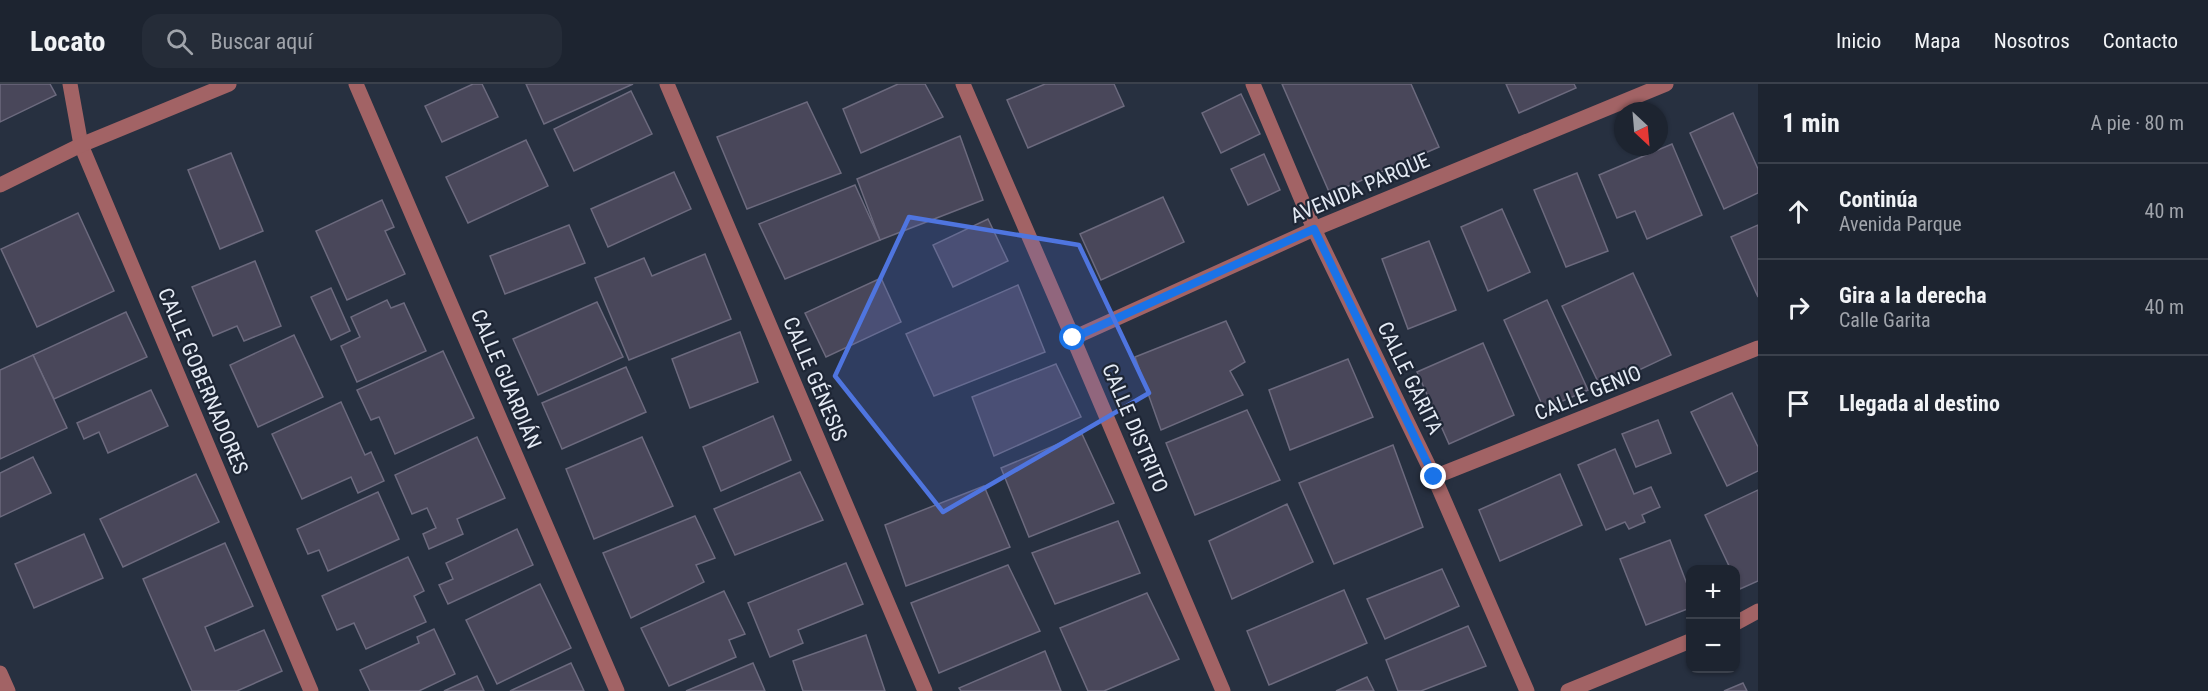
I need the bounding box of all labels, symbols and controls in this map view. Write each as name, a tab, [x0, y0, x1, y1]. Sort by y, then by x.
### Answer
search box	[142, 14, 562, 68]
text: Locato	[30, 25, 106, 58]
icon: search	[163, 25, 196, 58]
text: Buscar aquí	[211, 29, 313, 54]
text: Inicio	[1836, 29, 1881, 53]
text: Mapa	[1914, 29, 1961, 53]
text: Nosotros	[1994, 29, 2070, 53]
text: Contacto	[2103, 29, 2178, 53]
north arrow	[1614, 102, 1668, 156]
text: 1 min	[1782, 108, 1840, 138]
text: A pie · 80 m	[2091, 111, 2184, 135]
street label: AVENIDA PARQUE	[1287, 148, 1433, 228]
text: Continúa	[1839, 187, 1918, 212]
icon: ahead	[1782, 195, 1815, 228]
text: 40 m	[2145, 199, 2184, 223]
text: Avenida Parque	[1839, 212, 1962, 236]
text: Gira a la derecha	[1839, 283, 1987, 308]
street label: CALLE GOBERNADORES	[153, 284, 253, 478]
icon: right	[1782, 291, 1815, 324]
text: 40 m	[2145, 295, 2184, 319]
street label: CALLE GUARDIÁN	[466, 306, 546, 452]
text: Calle Garita	[1839, 308, 1931, 332]
street label: CALLE GÉNESIS	[778, 313, 852, 445]
street label: CALLE GARITA	[1372, 318, 1448, 438]
route start	[1059, 324, 1085, 350]
street label: CALLE DISTRITO	[1097, 360, 1173, 496]
street label: CALLE GENIO	[1531, 361, 1645, 425]
icon: arrive	[1782, 387, 1815, 420]
text: Llegada al destino	[1839, 391, 2000, 416]
route end	[1420, 463, 1446, 489]
map controls	[1686, 565, 1740, 673]
button: +	[1686, 565, 1740, 619]
button: −	[1686, 619, 1740, 673]

